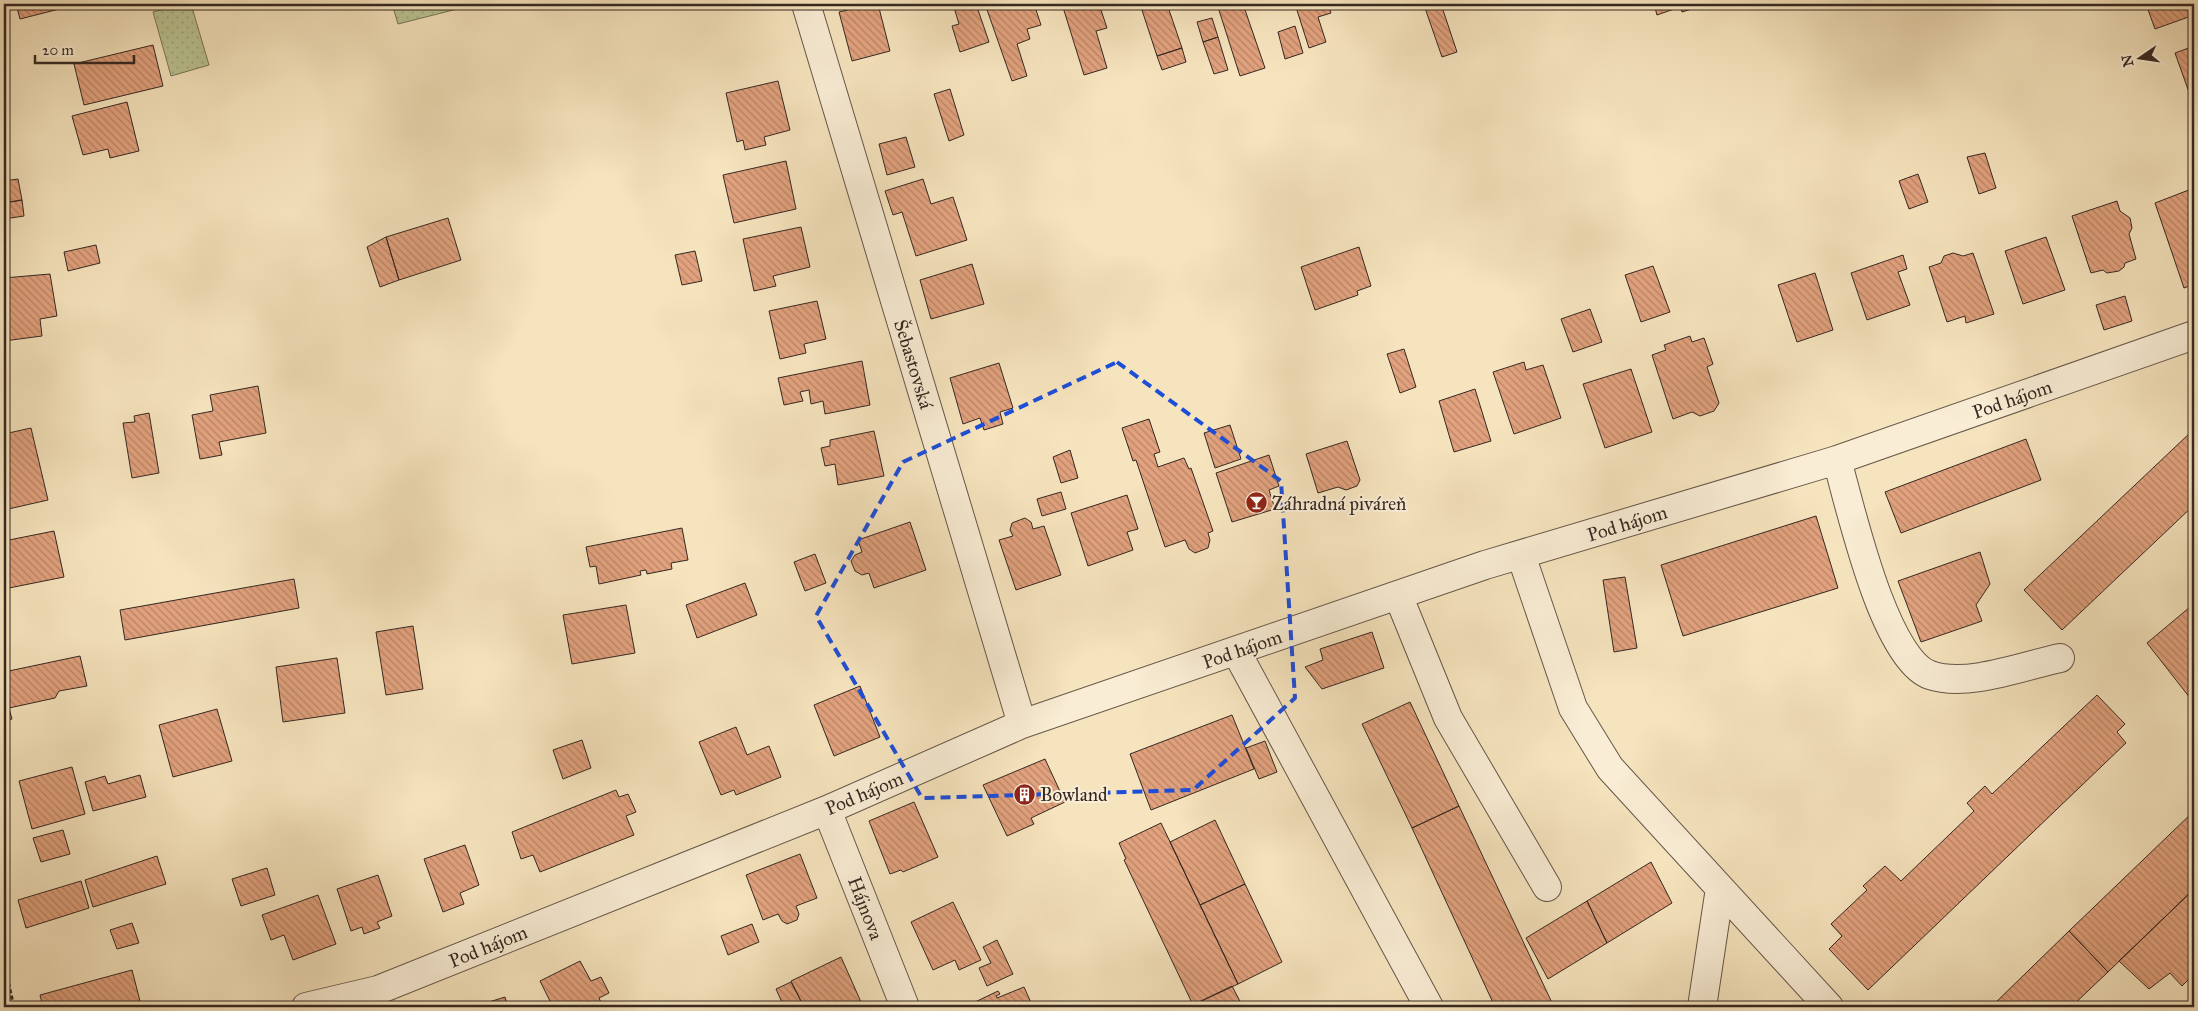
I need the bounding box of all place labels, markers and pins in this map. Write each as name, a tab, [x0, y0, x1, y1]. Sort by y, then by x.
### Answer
bar icon: Záhradná piváreň	[1244, 491, 1268, 515]
place label: Záhradná piváreň	[1272, 492, 1406, 515]
building icon: Bowland	[1012, 782, 1036, 806]
place label: Bowland	[1040, 783, 1108, 806]

